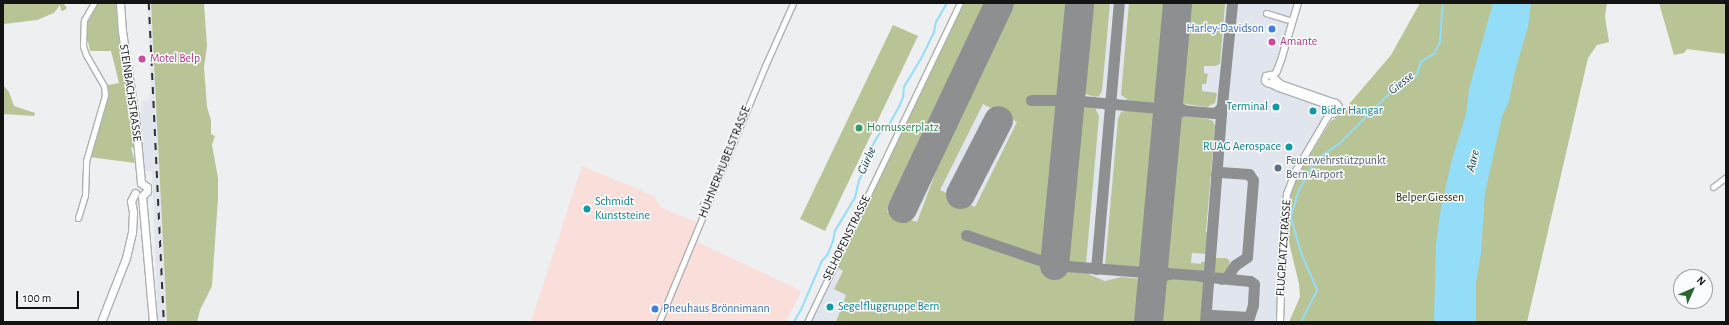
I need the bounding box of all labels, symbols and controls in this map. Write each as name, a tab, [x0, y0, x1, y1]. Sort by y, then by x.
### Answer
place label: Harley-Davidson	[1186, 22, 1264, 36]
marker: Harley-Davidson	[1267, 24, 1277, 34]
place label: Amante	[1280, 35, 1317, 49]
marker: Amante	[1267, 37, 1277, 47]
street label: STEINBACHSTRASSE	[116, 43, 144, 143]
place label: Motel Belp	[150, 52, 200, 66]
marker: Motel Belp	[137, 54, 147, 64]
water label: Giesse	[1386, 69, 1418, 99]
place label: Terminal	[1226, 100, 1268, 114]
marker: Terminal	[1271, 102, 1281, 112]
street label: HÜHNERHUBELSTRASSE	[696, 104, 754, 220]
place label: Bider Hangar	[1321, 104, 1383, 118]
marker: Bider Hangar	[1308, 106, 1318, 116]
place label: Hornusserplatz	[867, 121, 939, 135]
marker: Hornusserplatz	[854, 123, 864, 133]
place label: RUAG Aerospace	[1203, 140, 1281, 154]
marker: RUAG Aerospace	[1284, 142, 1294, 152]
water label: Gürbe	[855, 145, 881, 177]
water label: Aare	[1464, 149, 1484, 173]
place label: Feuerwehrstützpunkt Bern Airport	[1286, 154, 1386, 182]
marker: Feuerwehrstützpunkt Bern Airport	[1273, 163, 1283, 173]
park label: Belper Giessen	[1396, 191, 1464, 205]
street label: SELHOFENSTRASSE	[820, 193, 874, 283]
place label: Schmidt Kunststeine	[595, 195, 650, 223]
street label: FLUGPLATZSTRASSE	[1273, 199, 1295, 297]
marker: Schmidt Kunststeine	[582, 204, 592, 214]
north arrow	[1673, 269, 1713, 309]
text: N	[1695, 274, 1708, 287]
scale bar	[18, 283, 81, 309]
text: 100 m	[23, 292, 51, 304]
place label: Segelfluggruppe Bern	[838, 300, 939, 314]
place label: Pneuhaus Brönnimann	[663, 302, 770, 316]
marker: Segelfluggruppe Bern	[825, 302, 835, 312]
marker: Pneuhaus Brönnimann	[650, 304, 660, 314]

